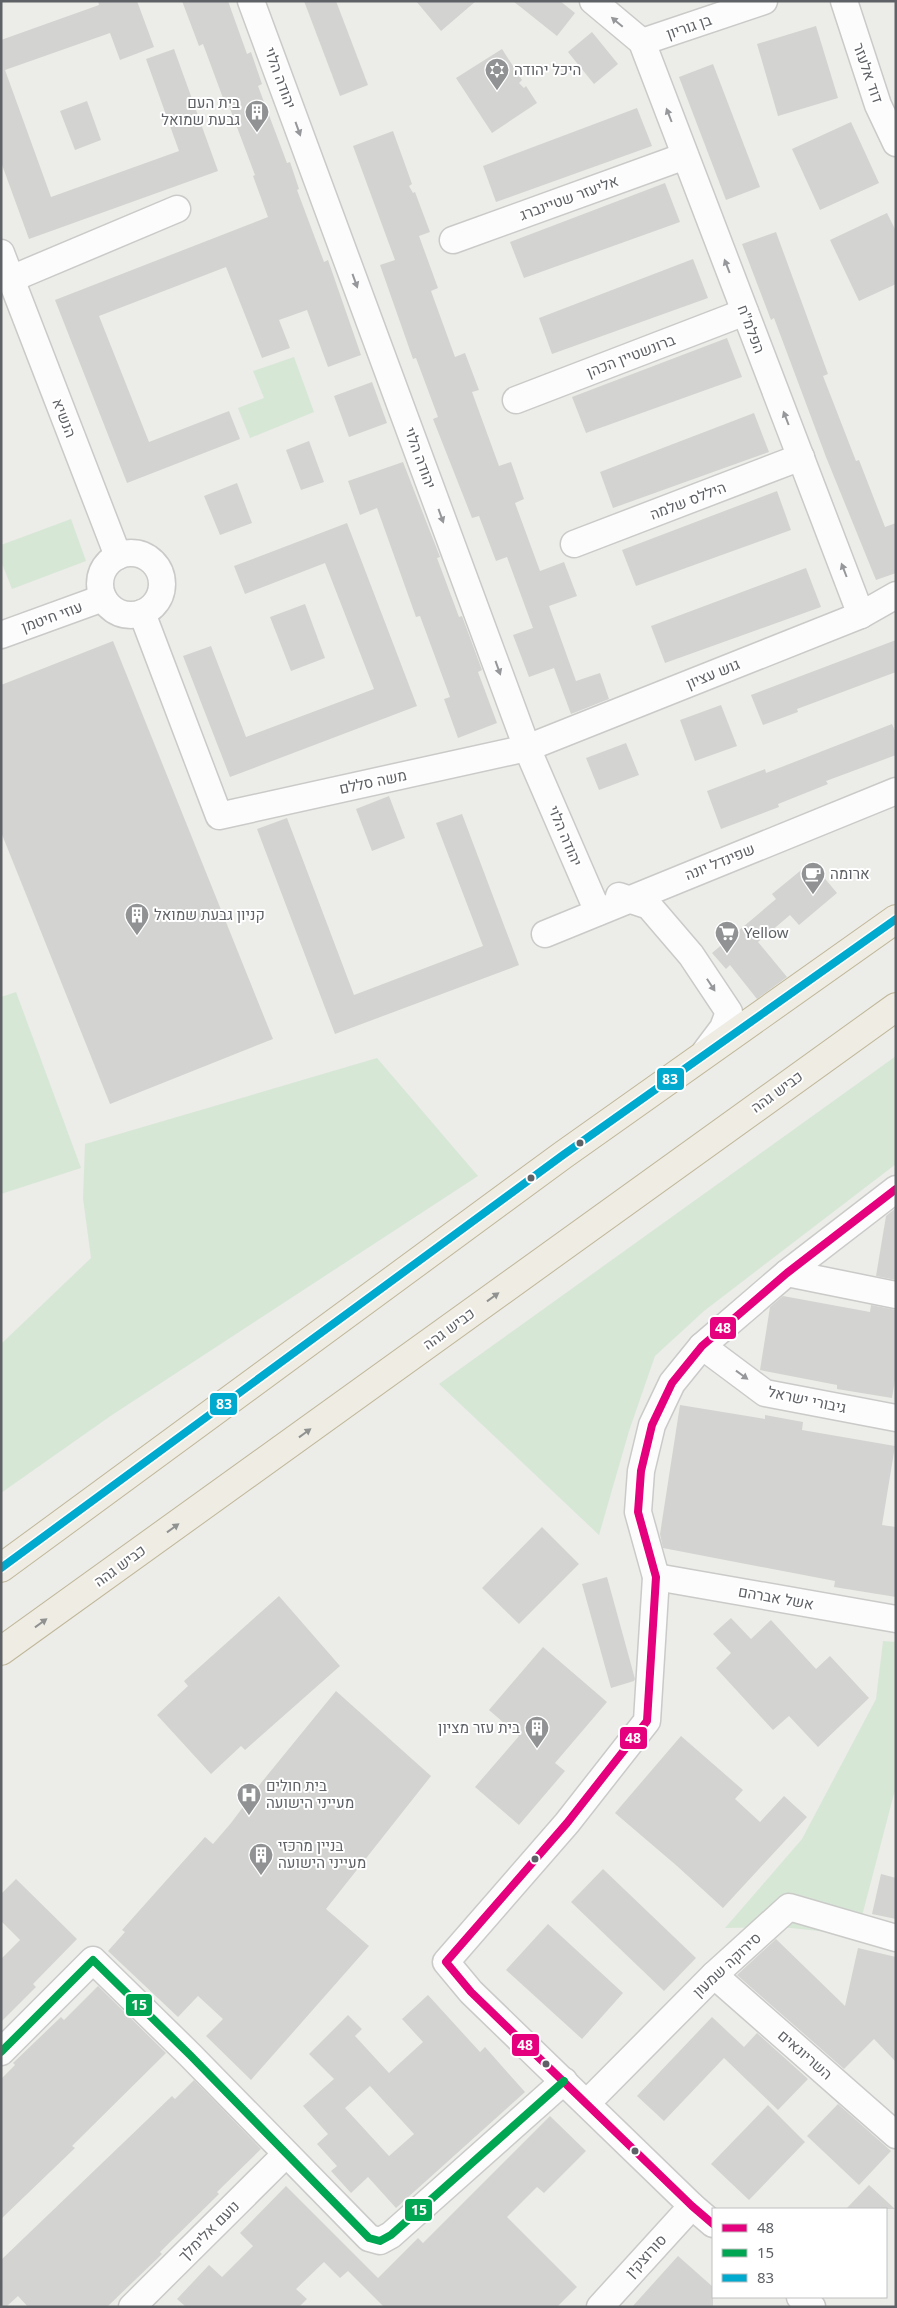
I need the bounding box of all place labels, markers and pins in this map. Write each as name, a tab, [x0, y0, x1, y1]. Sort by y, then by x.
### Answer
synagogue icon: היכל יהודה	[484, 57, 510, 91]
place label: היכל יהודה	[514, 59, 581, 79]
place label: בית העם גבעת שמואל	[161, 92, 240, 129]
building icon: בית העם גבעת שמואל	[244, 99, 270, 133]
cafe icon: ארומה	[800, 861, 826, 895]
place label: ארומה	[830, 863, 870, 883]
building icon: קניון גבעת שמואל	[124, 902, 150, 936]
place label: קניון גבעת שמואל	[154, 904, 265, 924]
supermarket icon: Yellow	[714, 920, 740, 954]
place label: Yellow	[744, 922, 789, 942]
unlabelled marker	[575, 1138, 585, 1148]
unlabelled marker	[526, 1173, 536, 1183]
building icon: בית עזר מציון	[524, 1715, 550, 1749]
place label: בית עזר מציון	[438, 1717, 520, 1737]
place label: בית חולים מעייני הישועה	[266, 1775, 354, 1812]
hospital icon: בית חולים מעייני הישועה	[236, 1782, 262, 1816]
place label: בניין מרכזי מעייני הישועה	[278, 1835, 366, 1872]
building icon: בניין מרכזי מעייני הישועה	[248, 1842, 274, 1876]
unlabelled marker	[530, 1854, 540, 1864]
unlabelled marker	[541, 2059, 551, 2069]
unlabelled marker	[630, 2146, 640, 2156]

